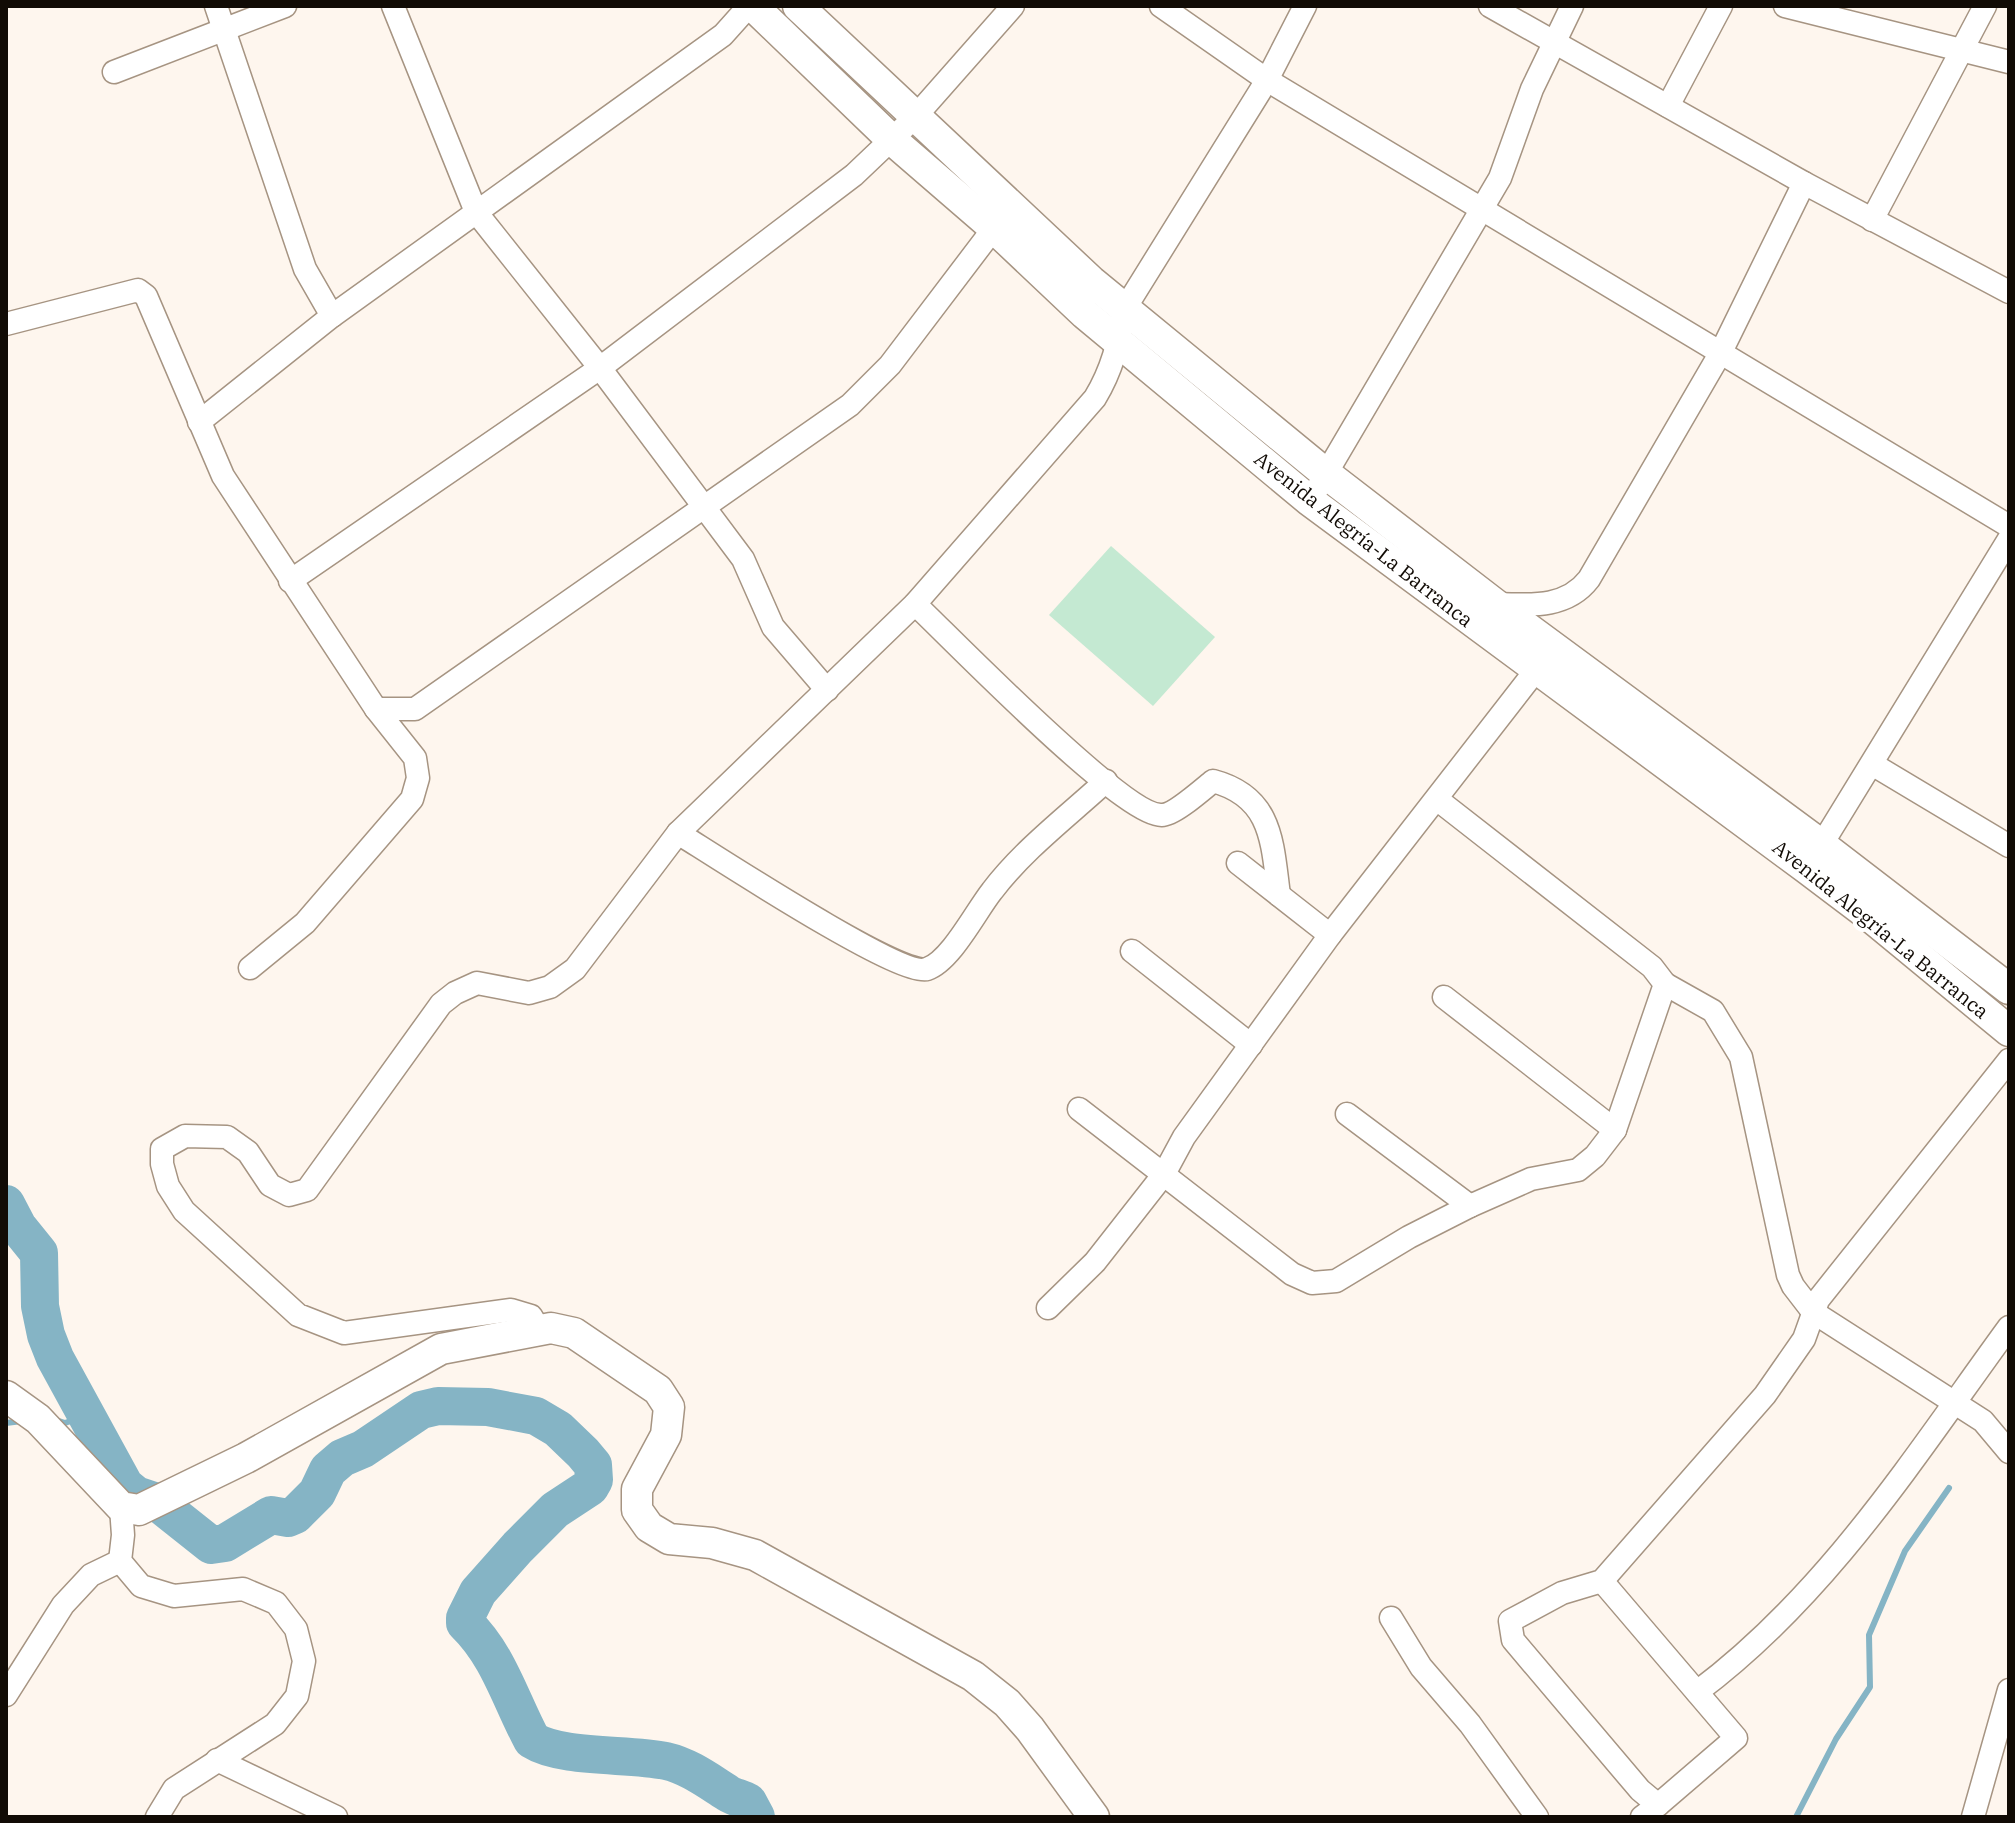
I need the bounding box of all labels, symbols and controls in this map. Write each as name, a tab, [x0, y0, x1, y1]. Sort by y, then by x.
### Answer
street label: Avenida Alegría-La Barranca	[1249, 445, 1479, 633]
street label: Avenida Alegría-La Barranca	[1767, 833, 1995, 1025]

